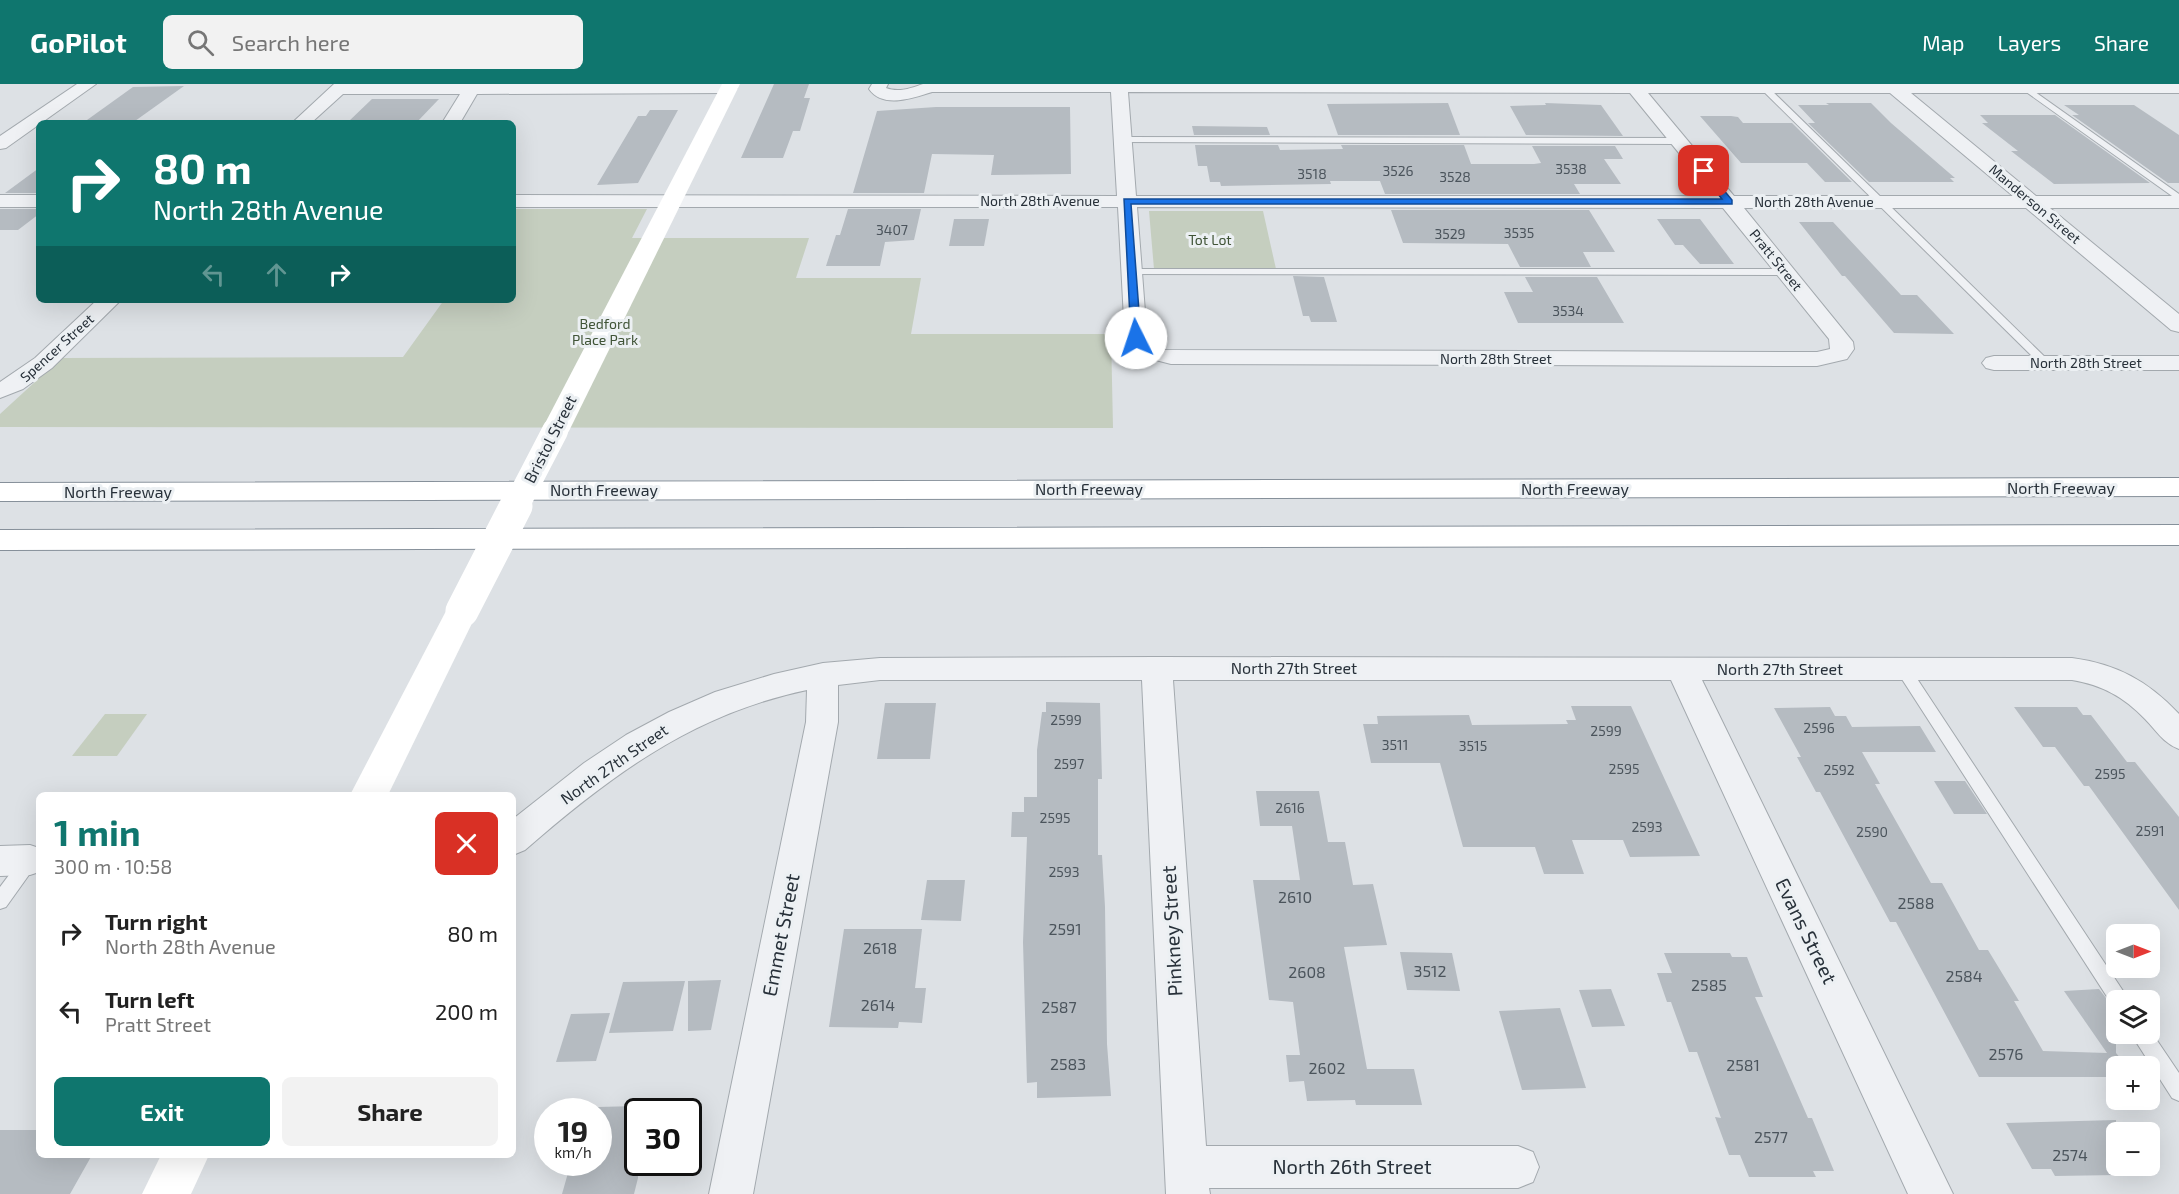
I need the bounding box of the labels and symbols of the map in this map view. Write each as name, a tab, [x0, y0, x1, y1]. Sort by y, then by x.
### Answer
pin	[1678, 145, 1729, 196]
house number: 3538	[1555, 160, 1587, 177]
street label: Manderson Street	[1986, 160, 2085, 247]
house number: 3526	[1382, 162, 1414, 179]
house number: 3518	[1297, 165, 1327, 182]
house number: 3528	[1439, 168, 1471, 185]
street label: North 28th Avenue	[980, 192, 1100, 209]
street label: North 28th Avenue	[1754, 193, 1874, 210]
house number: 3407	[876, 221, 908, 238]
house number: 3535	[1504, 224, 1534, 241]
house number: 3529	[1434, 225, 1466, 242]
street label: Pratt Street	[1746, 225, 1806, 294]
park label: Tot Lot	[1188, 231, 1232, 248]
house number: 3534	[1552, 302, 1584, 319]
position arrow	[1104, 306, 1168, 370]
street label: Spencer Street	[16, 310, 97, 385]
park label: Bedford Place Park	[572, 315, 638, 348]
street label: North 28th Street	[1440, 350, 1552, 367]
street label: North 28th Street	[2030, 354, 2142, 371]
street label: Bristol Street	[519, 392, 580, 486]
street label: North Freeway	[2007, 478, 2115, 497]
street label: North Freeway	[1035, 479, 1143, 498]
street label: North Freeway	[1521, 479, 1629, 498]
street label: North Freeway	[550, 480, 658, 499]
street label: North Freeway	[64, 482, 172, 501]
street label: North 27th Street	[1231, 658, 1357, 677]
street label: North 27th Street	[1717, 659, 1843, 678]
house number: 2599	[1050, 711, 1082, 728]
house number: 2596	[1803, 719, 1835, 736]
street label: North 27th Street	[557, 720, 671, 808]
house number: 2599	[1590, 722, 1622, 739]
house number: 3511	[1382, 736, 1408, 753]
house number: 3515	[1459, 737, 1487, 754]
house number: 2597	[1054, 755, 1084, 772]
house number: 2595	[1609, 760, 1639, 777]
house number: 2592	[1823, 761, 1855, 778]
house number: 2595	[2095, 765, 2125, 782]
house number: 2616	[1275, 799, 1305, 816]
house number: 2595	[1040, 809, 1070, 826]
house number: 2593	[1631, 818, 1663, 835]
house number: 2591	[2136, 822, 2164, 839]
house number: 2590	[1856, 823, 1888, 840]
house number: 2593	[1048, 863, 1080, 880]
street label: Pinkney Street	[1156, 865, 1186, 997]
street label: Emmet Street	[756, 871, 804, 998]
street label: Evans Street	[1771, 874, 1843, 988]
house number: 2610	[1278, 887, 1312, 906]
house number: 2588	[1898, 893, 1935, 912]
house number: 2591	[1048, 919, 1082, 938]
north arrow	[2106, 924, 2160, 978]
house number: 2618	[863, 938, 897, 957]
house number: 3512	[1414, 961, 1446, 980]
house number: 2608	[1288, 962, 1326, 981]
house number: 2584	[1945, 966, 1983, 985]
house number: 2585	[1691, 975, 1727, 994]
house number: 2614	[861, 995, 895, 1014]
house number: 2587	[1041, 997, 1077, 1016]
house number: 2576	[1989, 1044, 2023, 1063]
house number: 2583	[1050, 1054, 1086, 1073]
house number: 2581	[1726, 1055, 1760, 1074]
house number: 2602	[1309, 1058, 1345, 1077]
speed limit sign: 30	[624, 1098, 702, 1176]
house number: 2577	[1754, 1127, 1788, 1146]
house number: 2574	[2052, 1145, 2088, 1164]
street label: North 26th Street	[1272, 1154, 1432, 1178]

